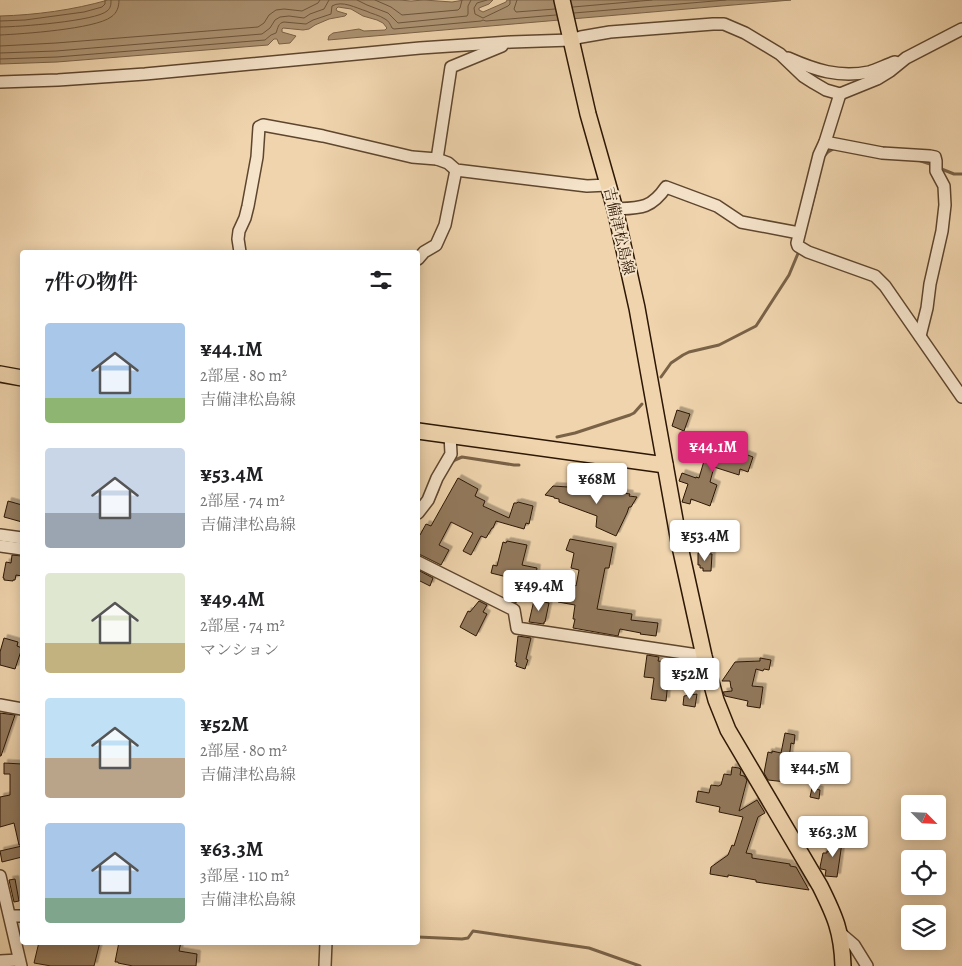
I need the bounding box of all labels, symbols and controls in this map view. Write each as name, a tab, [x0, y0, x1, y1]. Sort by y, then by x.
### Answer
street label: 吉備津松島線	[599, 185, 639, 277]
icon: filters	[367, 266, 395, 294]
text: 7件の物件	[45, 268, 138, 296]
text: ¥44.1M	[200, 335, 263, 363]
icon: home	[85, 343, 145, 403]
text: 2部屋 · 80 m²	[200, 365, 287, 387]
text: 吉備津松島線	[200, 389, 296, 411]
pin: ¥44.1M	[672, 430, 754, 473]
text: ¥44.1M	[689, 436, 737, 458]
text: ¥53.4M	[200, 460, 263, 488]
pin: ¥68M	[567, 462, 627, 505]
icon: home	[85, 468, 145, 528]
text: ¥68M	[578, 468, 616, 490]
text: 2部屋 · 74 m²	[200, 490, 285, 512]
text: 吉備津松島線	[200, 514, 296, 536]
pin: ¥53.4M	[664, 520, 746, 562]
text: ¥53.4M	[681, 525, 729, 547]
pin: ¥49.4M	[498, 570, 580, 612]
text: ¥49.4M	[514, 575, 564, 597]
text: ¥49.4M	[200, 585, 265, 613]
icon: home	[85, 593, 145, 653]
text: 2部屋 · 74 m²	[200, 615, 285, 637]
text: マンション	[200, 639, 279, 661]
pin: ¥52M	[660, 658, 720, 700]
text: ¥52M	[671, 663, 709, 685]
text: ¥52M	[200, 710, 249, 738]
icon: home	[85, 718, 145, 778]
text: 2部屋 · 80 m²	[200, 740, 287, 762]
pin: ¥44.5M	[774, 752, 856, 794]
text: ¥44.5M	[791, 757, 839, 779]
text: 吉備津松島線	[200, 764, 296, 786]
north arrow	[901, 795, 946, 840]
map controls	[901, 795, 946, 950]
pin: ¥63.3M	[792, 816, 874, 858]
text: ¥63.3M	[809, 821, 857, 843]
text: ¥63.3M	[200, 835, 263, 863]
icon: home	[85, 843, 145, 903]
button: locate	[901, 850, 946, 895]
text: 3部屋 · 110 m²	[200, 865, 289, 887]
text: 吉備津松島線	[200, 889, 296, 911]
button: layers	[901, 905, 946, 950]

